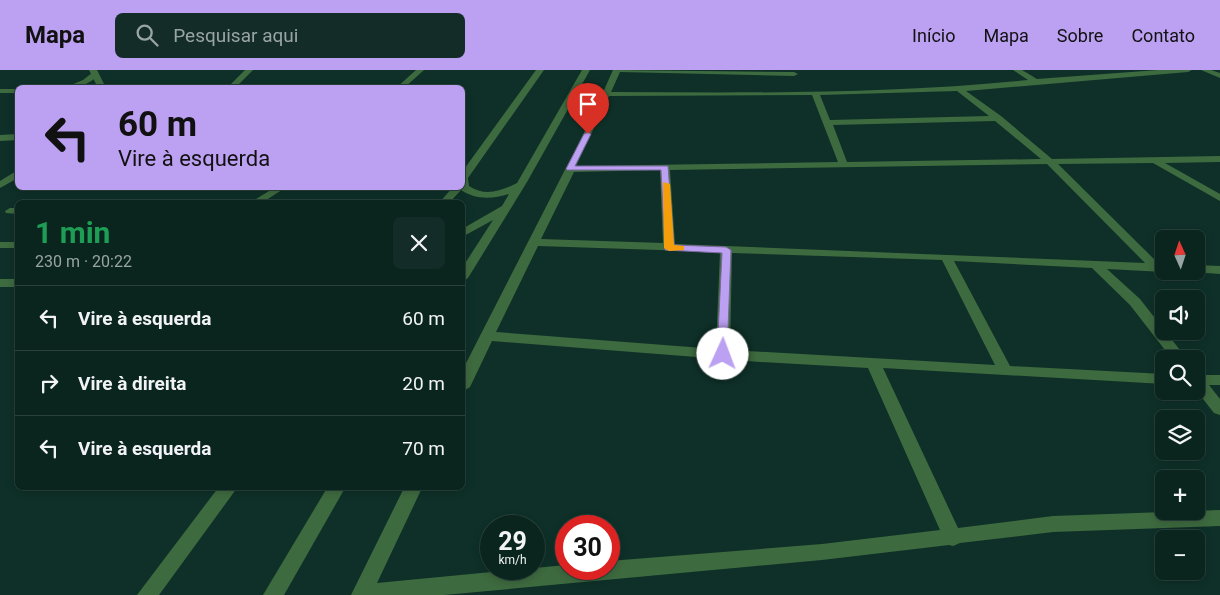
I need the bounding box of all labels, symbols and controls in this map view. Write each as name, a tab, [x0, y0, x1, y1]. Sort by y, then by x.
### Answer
search box	[115, 13, 465, 58]
text: Mapa	[25, 21, 85, 49]
icon: search	[133, 21, 161, 49]
text: Pesquisar aqui	[173, 24, 298, 47]
text: Início	[912, 25, 955, 46]
text: Mapa	[983, 25, 1029, 46]
text: Sobre	[1057, 25, 1103, 46]
text: Contato	[1131, 25, 1195, 46]
pin	[567, 83, 609, 134]
icon: arrive	[574, 90, 602, 118]
text: 60 m	[118, 104, 197, 145]
icon: left	[35, 105, 100, 170]
text: Vire à esquerda	[118, 146, 270, 171]
text: 1 min	[35, 215, 110, 250]
button: close	[393, 217, 445, 269]
north arrow	[1155, 230, 1205, 280]
map controls	[1155, 230, 1205, 580]
text: 230 m · 20:22	[35, 252, 132, 271]
button: sound	[1155, 290, 1205, 340]
icon: left	[35, 304, 63, 332]
text: Vire à esquerda	[78, 307, 211, 330]
text: 60 m	[402, 307, 445, 330]
position arrow	[696, 327, 748, 379]
button: search	[1155, 350, 1205, 400]
icon: right	[35, 369, 63, 397]
text: Vire à direita	[78, 372, 187, 395]
text: 20 m	[402, 372, 445, 395]
button: layers	[1155, 410, 1205, 460]
icon: left	[35, 434, 63, 462]
text: Vire à esquerda	[78, 437, 211, 460]
text: 70 m	[402, 437, 445, 460]
button: +	[1155, 470, 1205, 520]
speed limit sign: 30	[555, 515, 620, 580]
text: 29	[498, 527, 527, 556]
button: −	[1155, 530, 1205, 580]
text: km/h	[498, 553, 527, 567]

